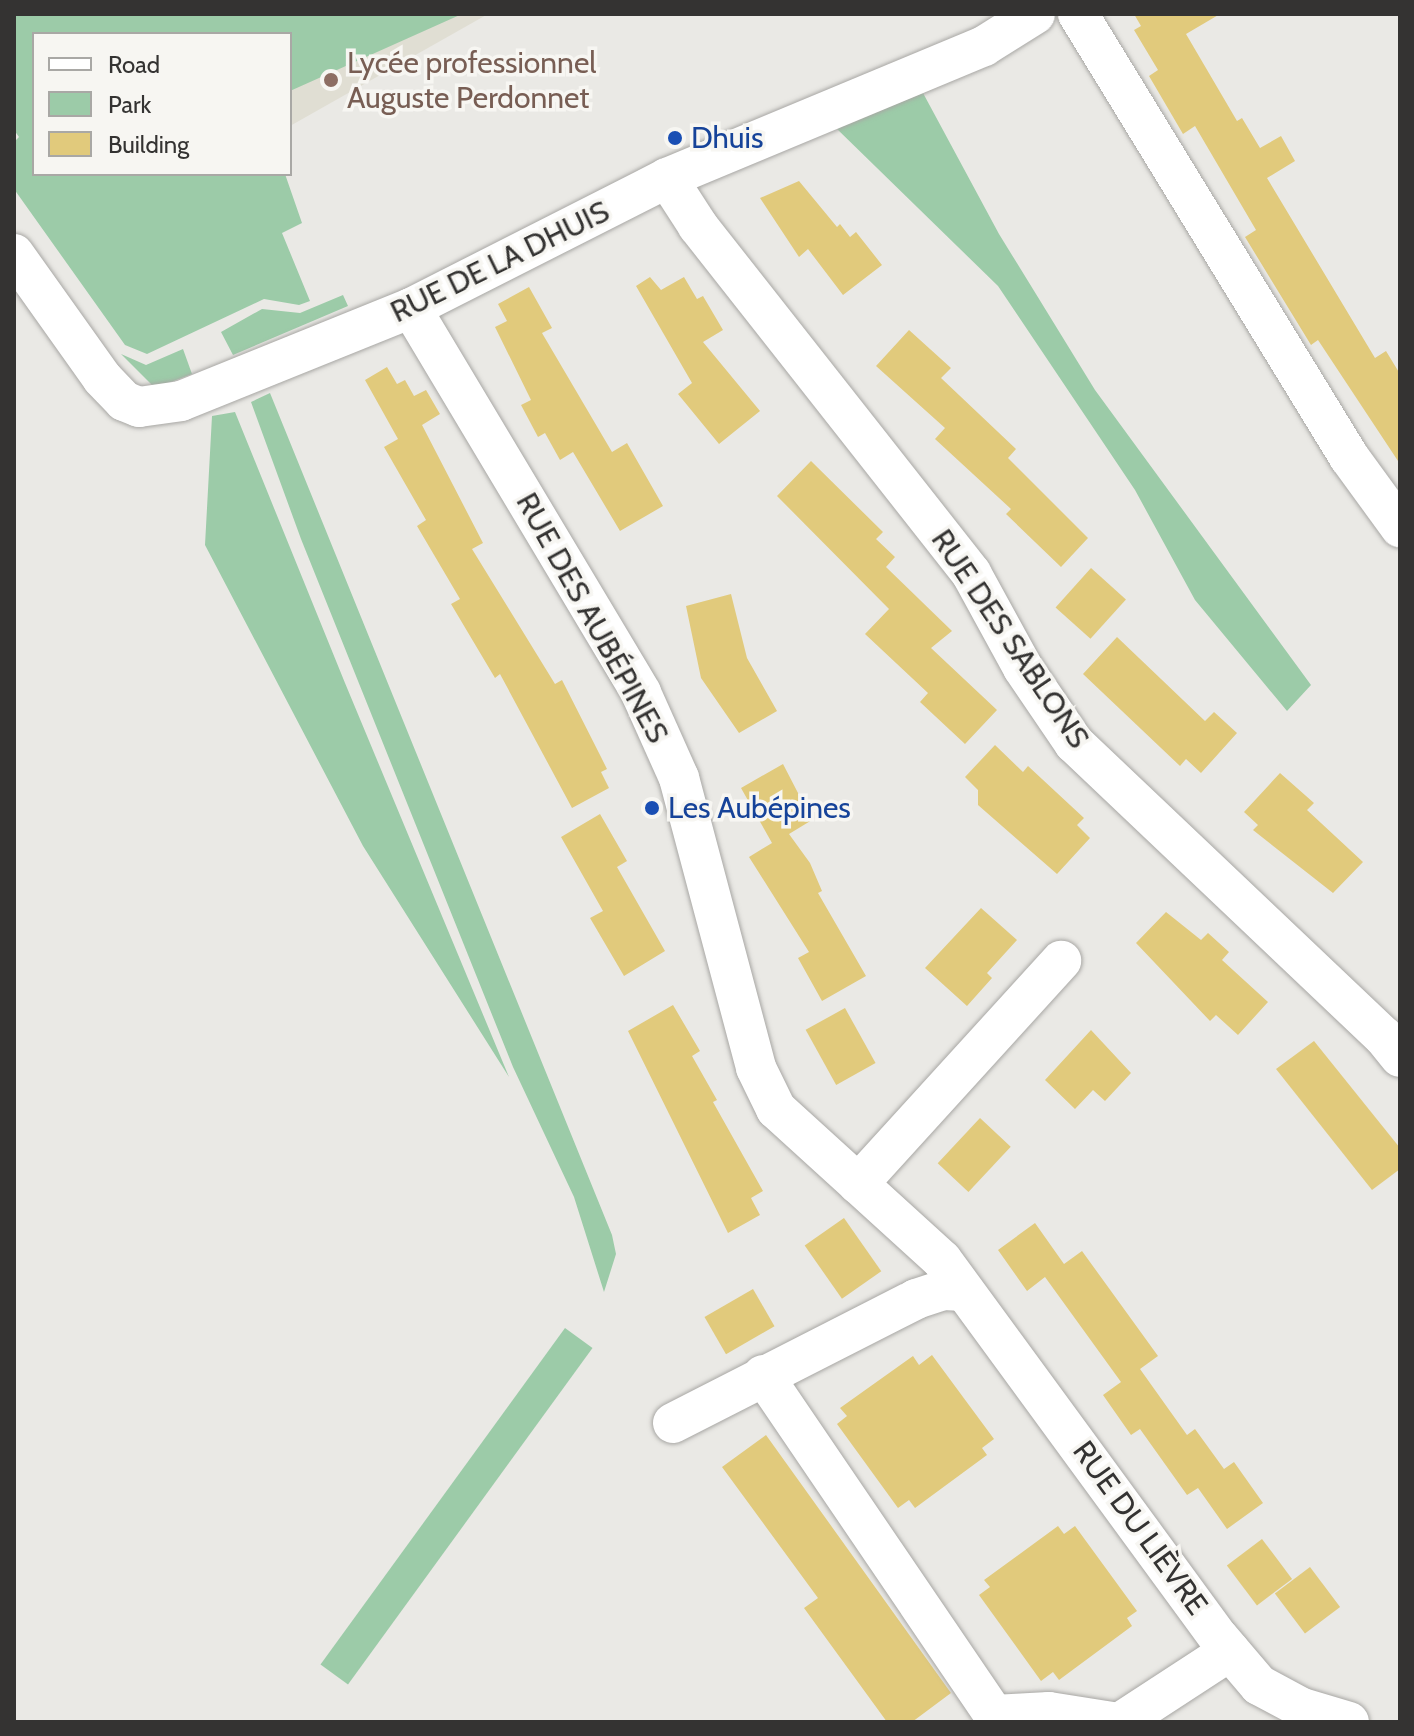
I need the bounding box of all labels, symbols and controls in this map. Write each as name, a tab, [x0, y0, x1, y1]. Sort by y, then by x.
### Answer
legend	[32, 32, 292, 176]
place label: Lycée professionnel Auguste Perdonnet	[347, 45, 596, 116]
text: Road	[108, 50, 160, 79]
marker: Lycée professionnel Auguste Perdonnet	[322, 71, 340, 89]
text: Park	[108, 90, 151, 119]
place label: Dhuis	[691, 120, 763, 156]
marker: Dhuis	[666, 129, 684, 147]
text: Building	[108, 130, 189, 159]
street label: RUE DE LA DHUIS	[385, 194, 615, 330]
street label: RUE DES AUBÉPINES	[508, 487, 676, 749]
street label: RUE DES SABLONS	[924, 523, 1096, 755]
place label: Les Aubépines	[668, 790, 851, 826]
marker: Les Aubépines	[643, 799, 661, 817]
street label: RUE DU LIÈVRE	[1065, 1434, 1215, 1622]

